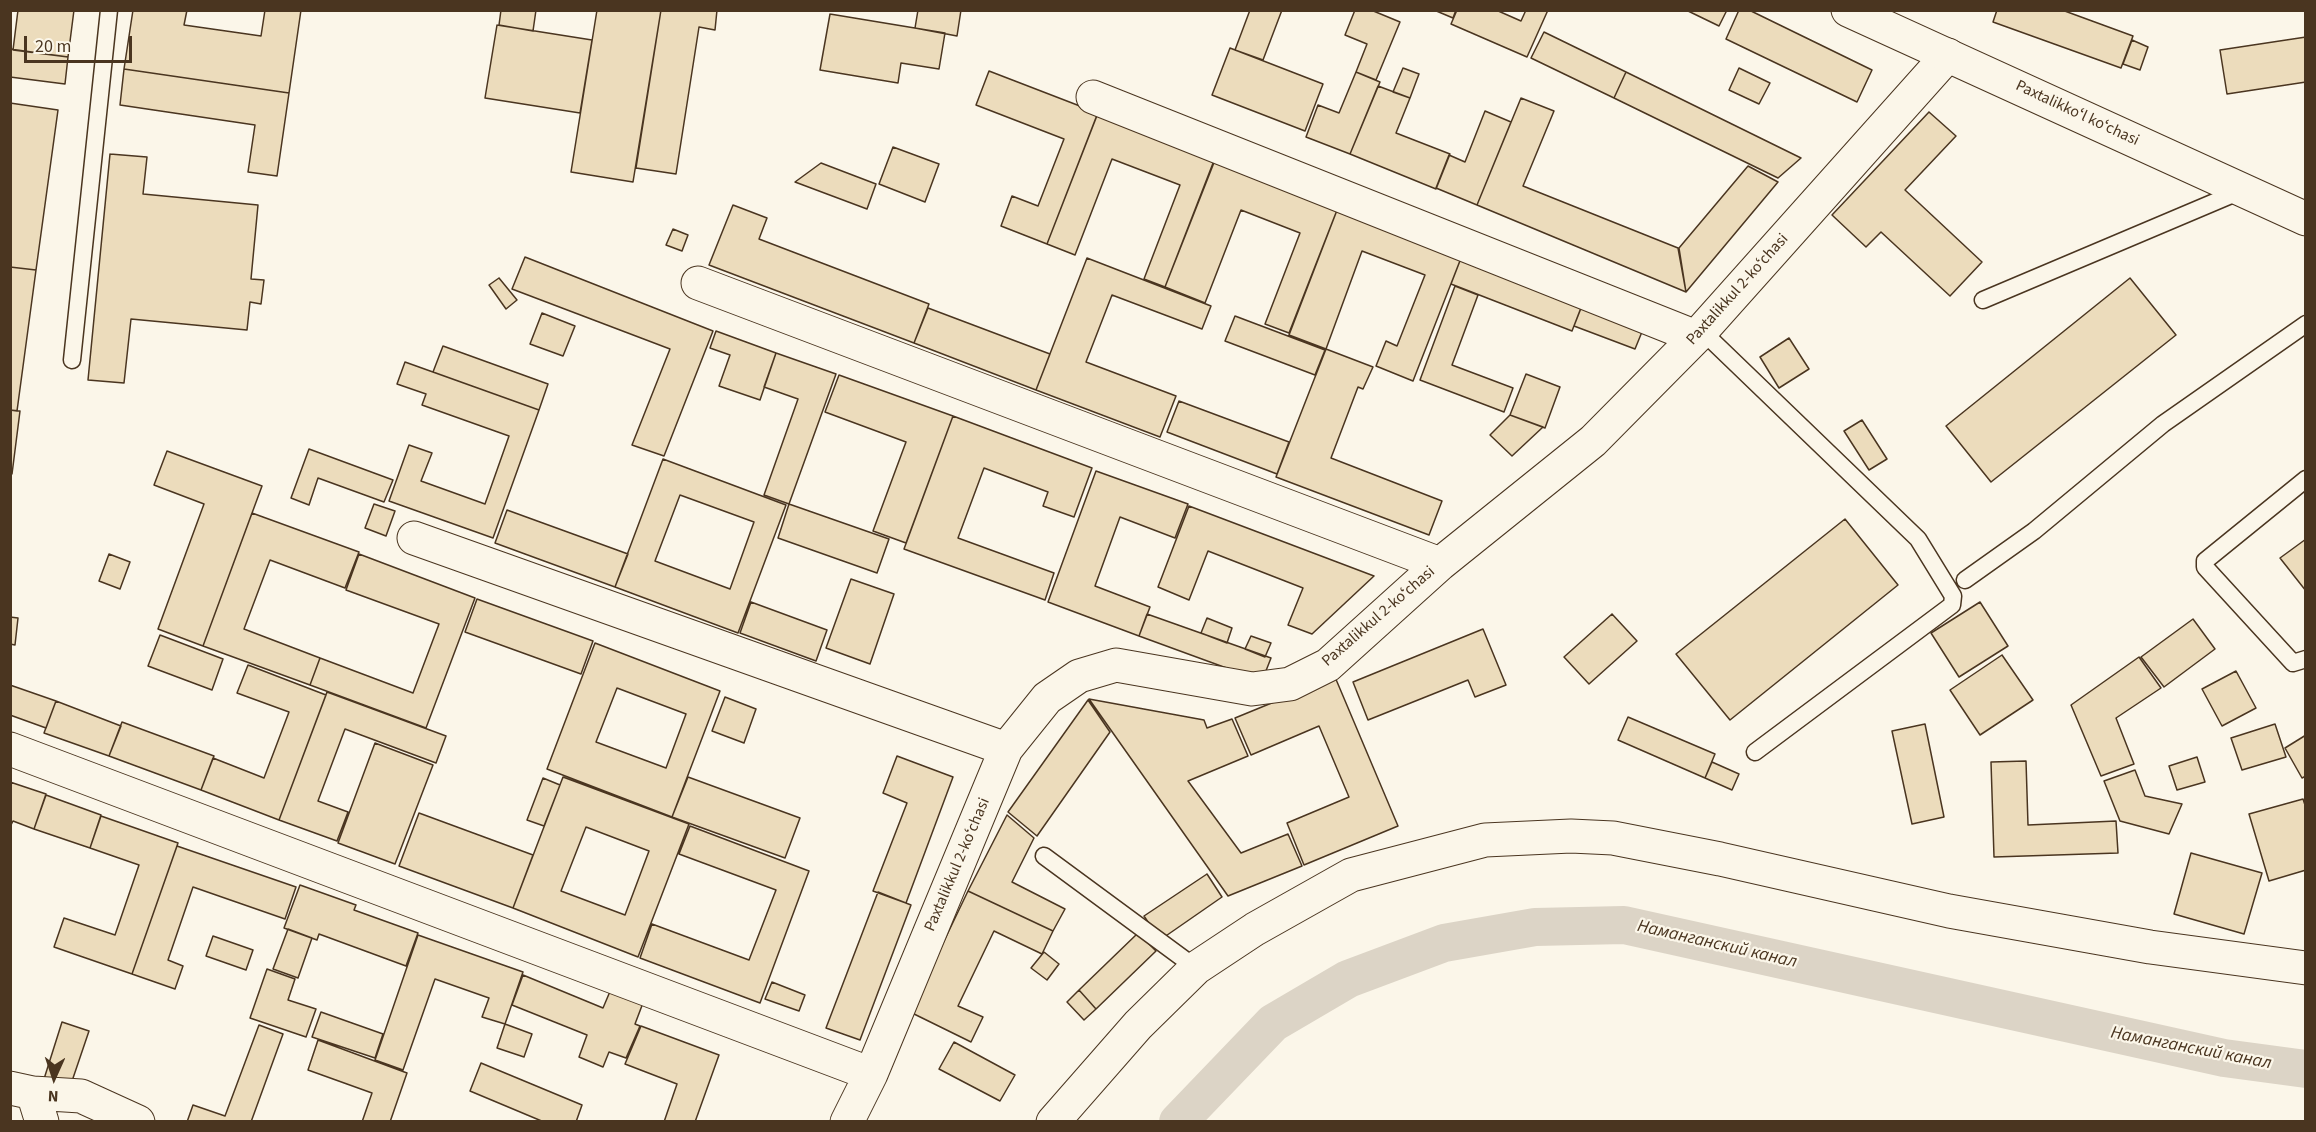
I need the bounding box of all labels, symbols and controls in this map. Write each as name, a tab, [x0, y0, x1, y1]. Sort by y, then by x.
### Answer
scale bar	[27, 24, 135, 62]
text: 20 m	[35, 34, 71, 59]
street label: Paxtalikkoʻl koʻchasi	[2012, 77, 2142, 151]
street label: Paxtalikkul 2-koʻchasi	[1683, 230, 1793, 350]
street label: Paxtalikkul 2-koʻchasi	[1319, 563, 1439, 671]
street label: Paxtalikkul 2-koʻchasi	[921, 795, 995, 935]
water label: Наманганский канал	[1635, 916, 1799, 974]
water label: Наманганский канал	[2109, 1023, 2273, 1075]
north arrow	[24, 1048, 84, 1108]
text: N	[47, 1085, 59, 1107]

